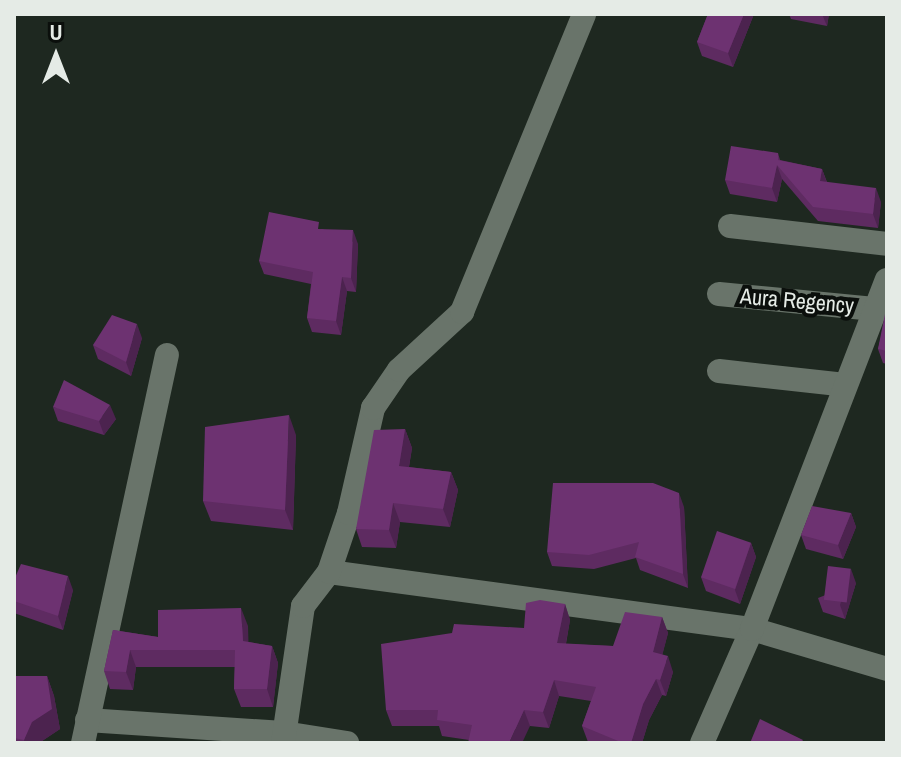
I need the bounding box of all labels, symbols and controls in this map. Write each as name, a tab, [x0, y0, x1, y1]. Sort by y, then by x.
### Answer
north arrow	[16, 16, 96, 96]
text: U	[49, 17, 63, 47]
street label: Aura Regency	[739, 283, 855, 319]

